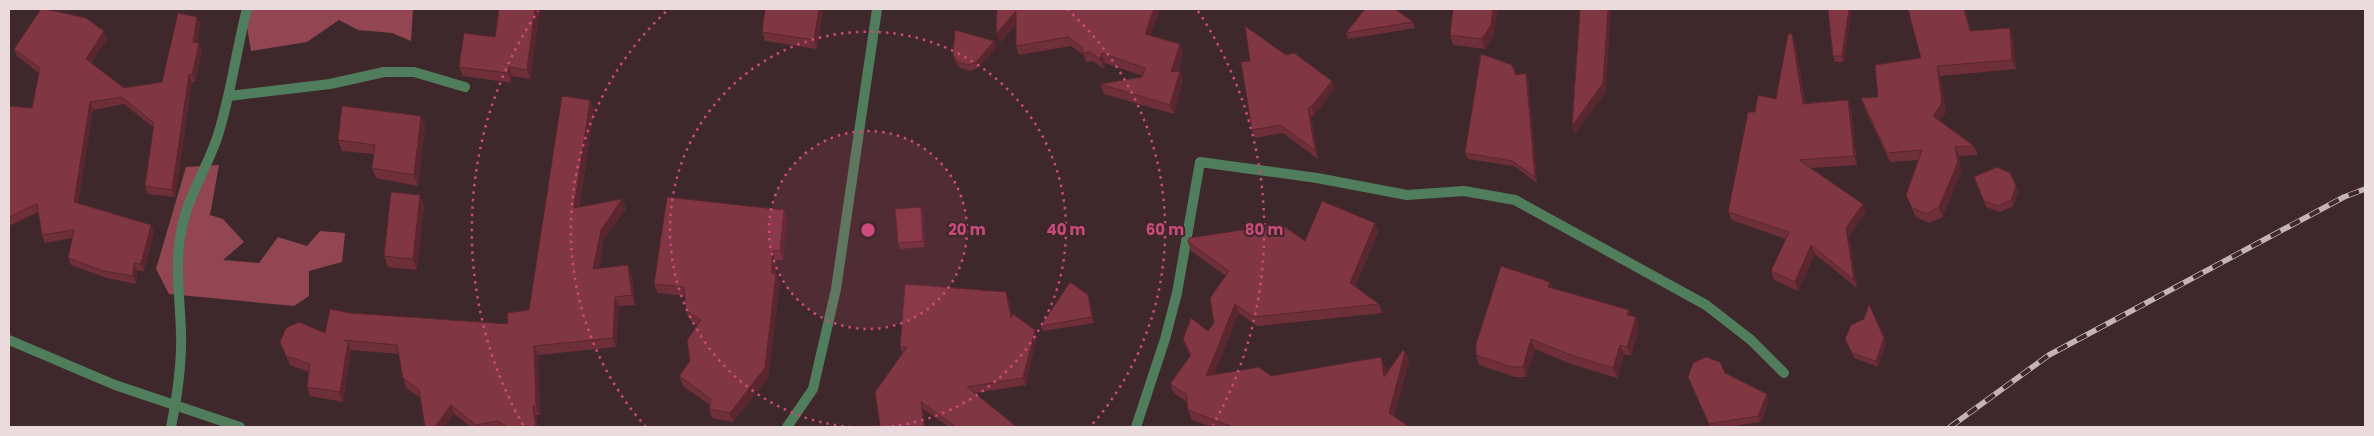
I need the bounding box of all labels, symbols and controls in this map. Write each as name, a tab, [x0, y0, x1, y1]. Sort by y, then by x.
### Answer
text: 20 m	[948, 219, 986, 240]
text: 40 m	[1046, 219, 1086, 240]
text: 60 m	[1146, 219, 1184, 240]
text: 80 m	[1245, 219, 1283, 240]
centre of rings	[859, 221, 877, 239]

